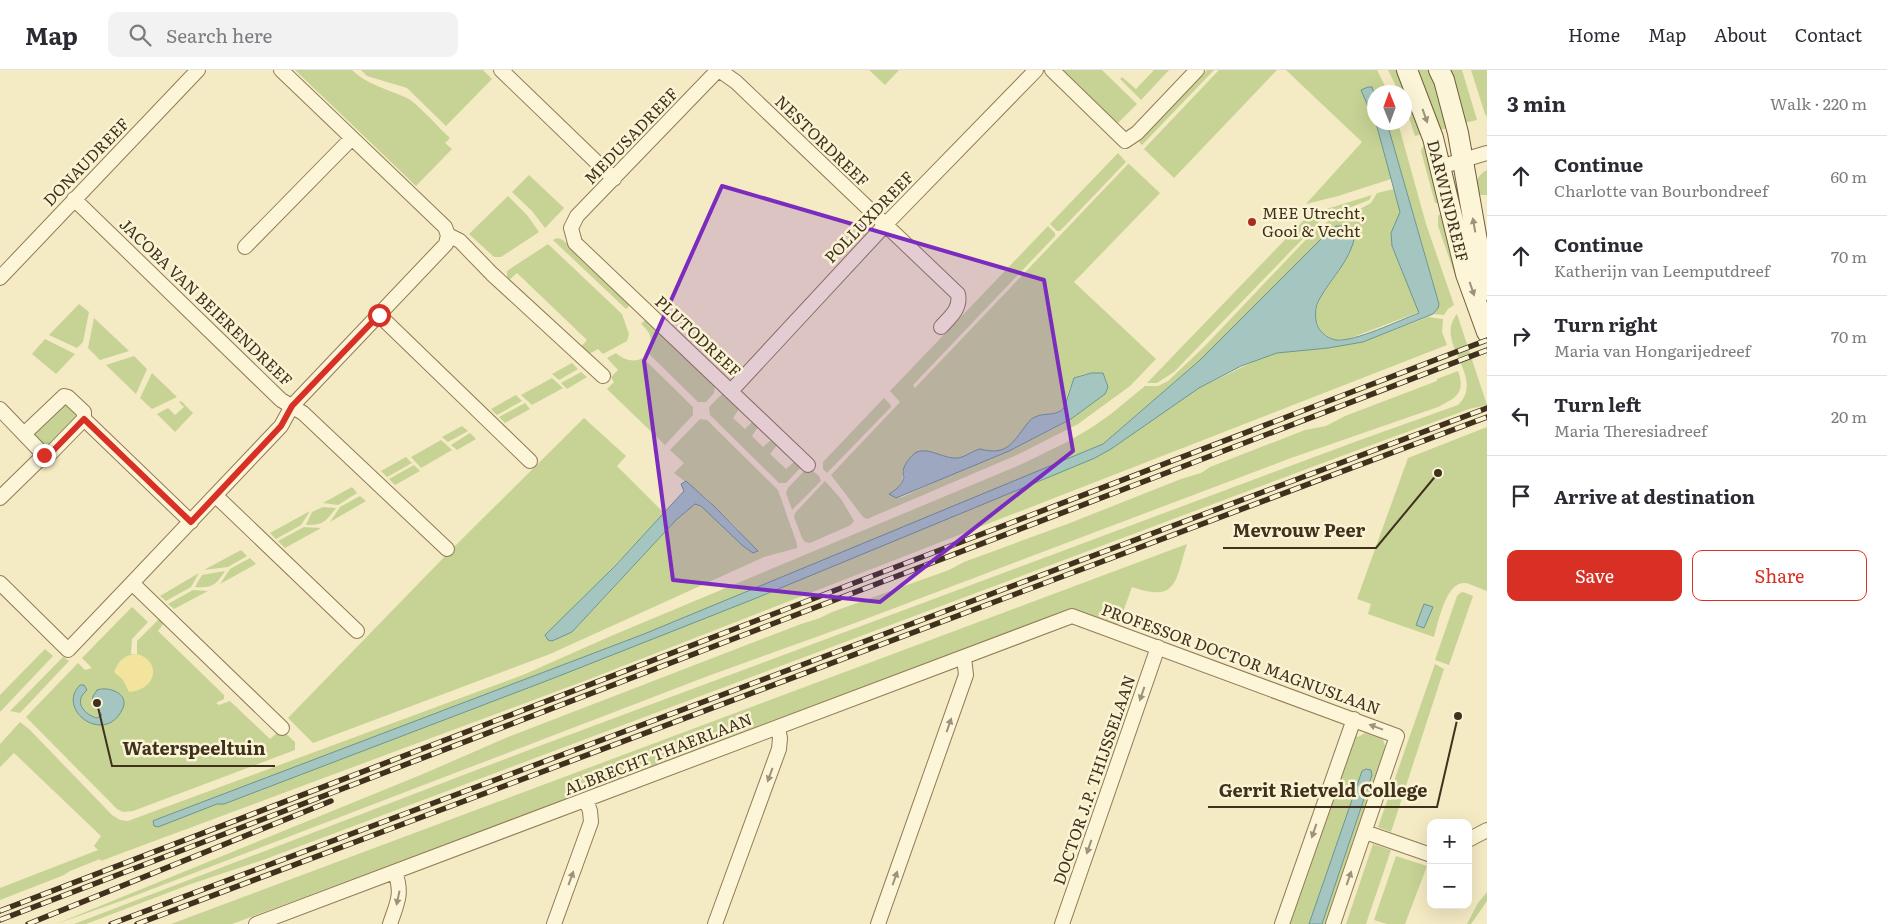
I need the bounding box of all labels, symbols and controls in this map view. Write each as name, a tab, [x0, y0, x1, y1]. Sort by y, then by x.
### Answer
search box	[108, 12, 458, 57]
text: Map	[25, 17, 78, 52]
icon: search	[126, 21, 154, 49]
text: Search here	[166, 21, 272, 49]
text: Home	[1568, 21, 1620, 48]
text: Map	[1648, 21, 1686, 48]
text: About	[1714, 21, 1767, 48]
text: Contact	[1795, 21, 1862, 48]
street label: MEDUSADREEF	[578, 81, 683, 189]
north arrow	[1367, 85, 1412, 130]
text: 3 min	[1507, 87, 1566, 118]
street label: NESTORDREEF	[770, 89, 875, 191]
text: Walk · 220 m	[1770, 91, 1867, 115]
one-way arrow	[1422, 108, 1429, 123]
street label: DONAUDREEF	[37, 112, 134, 211]
street label: DARWINDREEF	[1422, 137, 1476, 265]
text: Continue	[1554, 150, 1643, 178]
icon: ahead	[1507, 162, 1535, 190]
text: 60 m	[1830, 164, 1867, 188]
street label: POLLUXDREEF	[818, 165, 919, 268]
text: Charlotte van Bourbondreef	[1554, 178, 1768, 202]
place label: MEE Utrecht, Gooi & Vecht	[1262, 200, 1366, 242]
street label: JACOBA VAN BEIERENDREEF	[115, 212, 299, 391]
marker: MEE Utrecht, Gooi & Vecht	[1246, 216, 1258, 228]
one-way arrow	[1470, 217, 1478, 233]
text: Continue	[1554, 230, 1643, 258]
icon: ahead	[1507, 242, 1535, 270]
text: 70 m	[1831, 244, 1867, 268]
text: Katherijn van Leemputdreef	[1554, 258, 1770, 282]
one-way arrow	[1468, 282, 1476, 297]
street label: PLUTODREEF	[650, 289, 747, 382]
route start	[368, 304, 391, 327]
text: Turn right	[1554, 310, 1658, 338]
icon: right	[1507, 322, 1535, 350]
text: 70 m	[1831, 324, 1867, 348]
text: Maria van Hongarijedreef	[1554, 338, 1751, 362]
text: Turn left	[1554, 390, 1641, 418]
icon: left	[1507, 402, 1535, 430]
text: 20 m	[1831, 404, 1867, 428]
text: Maria Theresiadreef	[1554, 418, 1707, 442]
route end	[33, 444, 56, 467]
icon: arrive	[1507, 482, 1535, 510]
text: Arrive at destination	[1554, 482, 1755, 510]
callout: Mevrouw Peer	[1223, 515, 1376, 548]
text: Mevrouw Peer	[1233, 516, 1365, 543]
button: Save	[1507, 550, 1682, 601]
button: Share	[1692, 550, 1867, 601]
street label: PROFESSOR DOCTOR MAGNUSLAAN	[1099, 596, 1384, 720]
street label: DOCTOR J.P. THIJSSELAAN	[1046, 671, 1140, 888]
one-way arrow	[1138, 686, 1145, 701]
street label: ALBRECHT THAERLAAN	[560, 706, 755, 800]
one-way arrow	[945, 717, 953, 732]
one-way arrow	[1368, 723, 1383, 730]
callout: Waterspeeltuin	[112, 733, 275, 766]
text: Waterspeeltuin	[123, 734, 266, 761]
one-way arrow	[765, 768, 773, 783]
callout: Gerrit Rietveld College	[1208, 774, 1437, 807]
text: Gerrit Rietveld College	[1219, 776, 1427, 803]
map controls	[1427, 819, 1472, 909]
button: +	[1427, 819, 1472, 864]
one-way arrow	[1310, 824, 1318, 839]
one-way arrow	[1085, 840, 1093, 855]
button: −	[1427, 864, 1472, 909]
one-way arrow	[567, 870, 575, 885]
one-way arrow	[891, 870, 899, 885]
one-way arrow	[1345, 870, 1353, 885]
one-way arrow	[394, 890, 402, 906]

